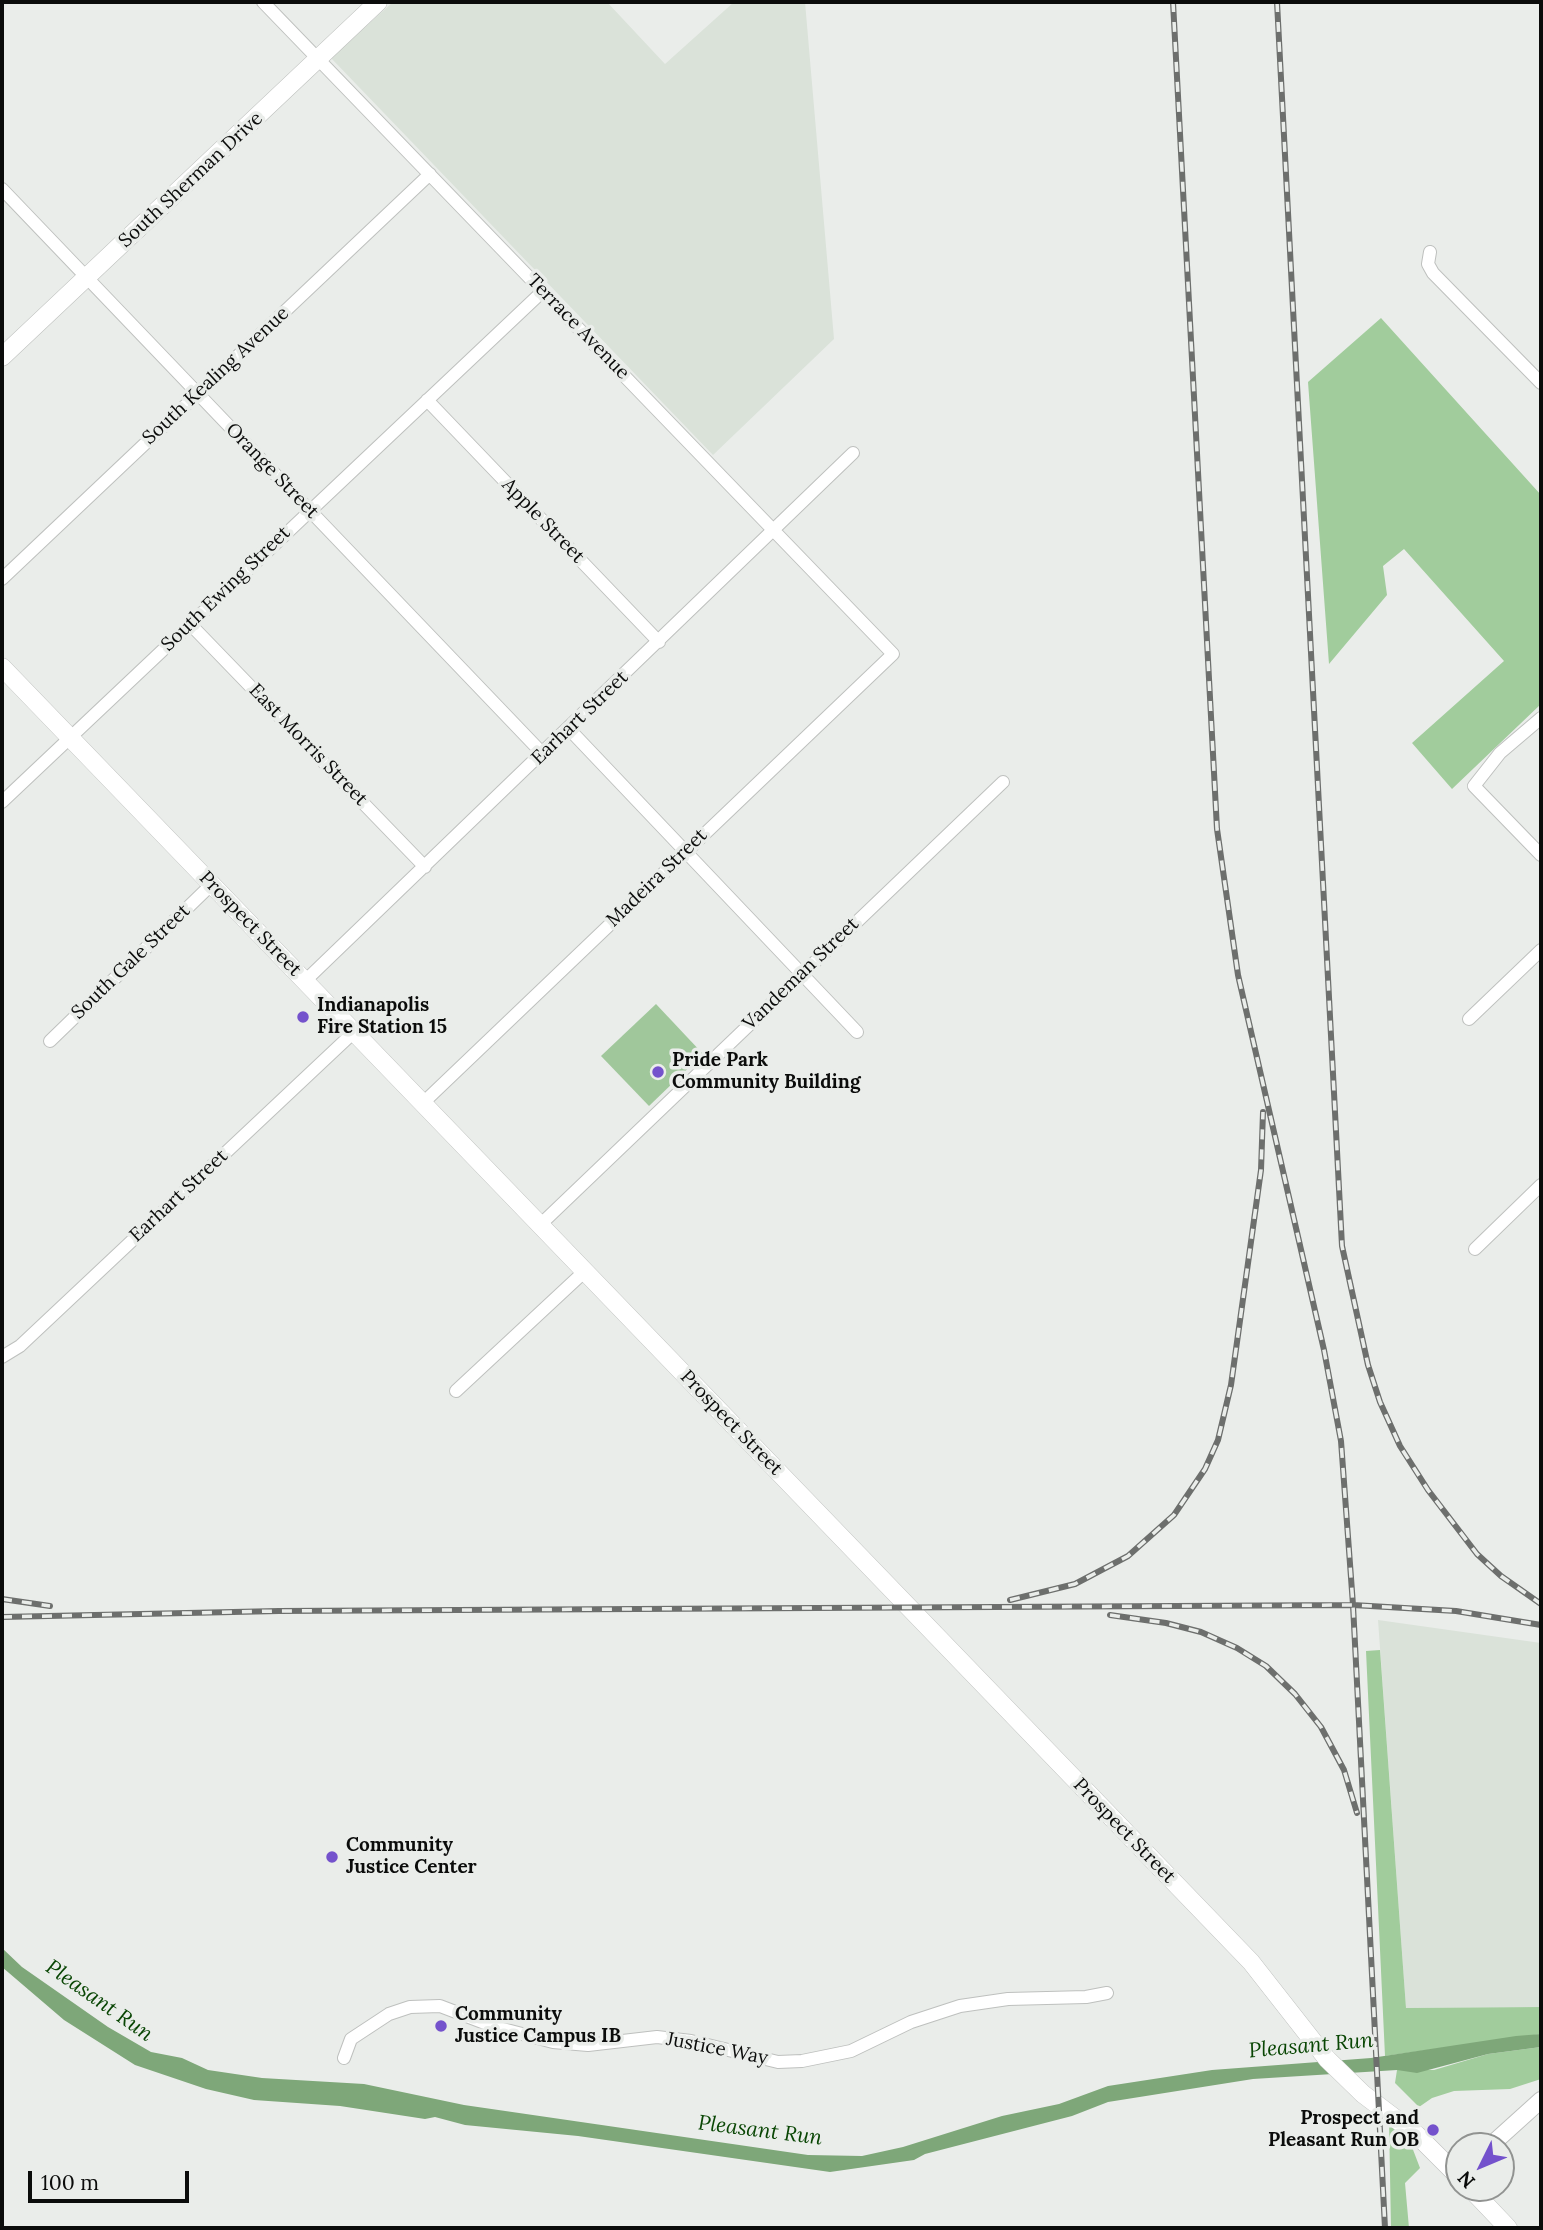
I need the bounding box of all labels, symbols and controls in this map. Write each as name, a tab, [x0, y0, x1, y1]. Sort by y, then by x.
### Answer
street label: South Sherman Drive	[114, 107, 268, 253]
street label: Terrace Avenue	[522, 270, 634, 384]
street label: South Kealing Avenue	[138, 302, 294, 450]
street label: Orange Street	[221, 418, 323, 524]
street label: Apple Street	[497, 474, 589, 568]
street label: South Ewing Street	[157, 522, 295, 656]
street label: Earhart Street	[527, 666, 633, 770]
street label: East Morris Street	[244, 679, 372, 811]
street label: Madeira Street	[602, 824, 712, 932]
street label: Prospect Street	[194, 867, 306, 981]
street label: South Gale Street	[67, 900, 195, 1024]
street label: Vandeman Street	[738, 913, 864, 1035]
place label: Indianapolis Fire Station 15	[317, 995, 447, 1039]
marker: Indianapolis Fire Station 15	[295, 1009, 311, 1025]
place label: Pride Park Community Building	[672, 1050, 861, 1094]
marker: Pride Park Community Building	[650, 1064, 666, 1080]
street label: Earhart Street	[125, 1145, 233, 1247]
street label: Prospect Street	[675, 1366, 787, 1480]
street label: Prospect Street	[1068, 1774, 1180, 1888]
place label: Community Justice Center	[346, 1835, 477, 1879]
marker: Community Justice Center	[324, 1849, 340, 1865]
water label: Pleasant Run	[41, 1955, 157, 2047]
place label: Community Justice Campus IB	[455, 2004, 621, 2048]
marker: Community Justice Campus IB	[433, 2018, 449, 2034]
street label: Justice Way	[664, 2028, 770, 2070]
water label: Pleasant Run	[1248, 2028, 1374, 2064]
place label: Prospect and Pleasant Run OB	[1268, 2108, 1419, 2152]
water label: Pleasant Run	[696, 2111, 824, 2151]
marker: Prospect and Pleasant Run OB	[1425, 2122, 1441, 2138]
north arrow	[1445, 2132, 1515, 2202]
scale bar	[32, 2156, 192, 2200]
text: N	[1452, 2166, 1480, 2194]
text: 100 m	[41, 2169, 99, 2196]

